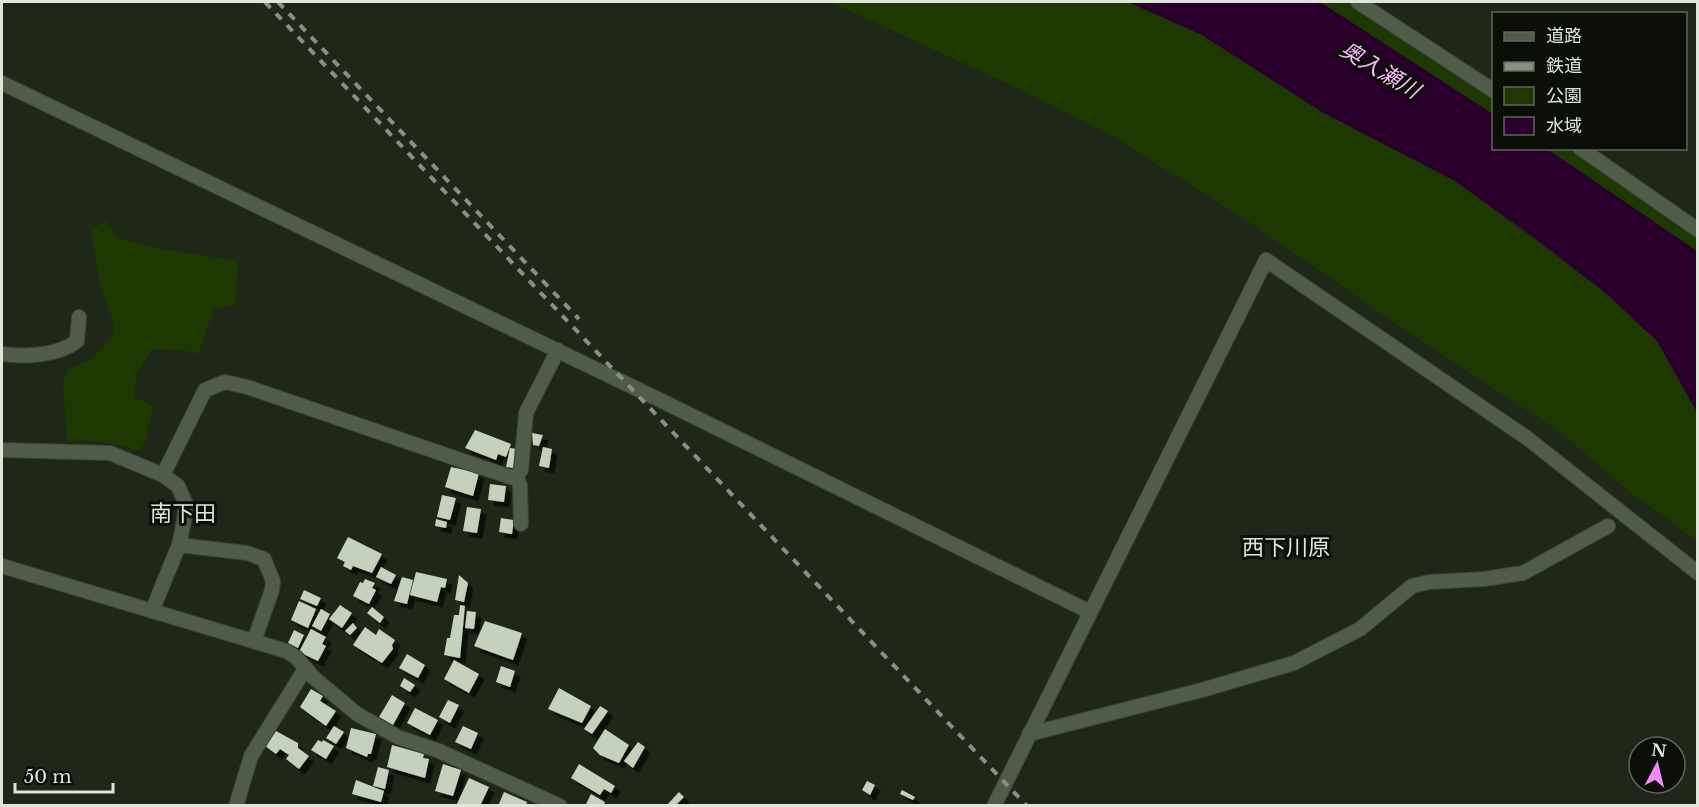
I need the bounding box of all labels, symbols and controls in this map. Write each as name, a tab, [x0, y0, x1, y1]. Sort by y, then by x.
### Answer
legend	[1492, 12, 1687, 150]
text: 道路	[1546, 25, 1582, 47]
water label: 奥入瀬川	[1335, 36, 1426, 105]
text: 鉄道	[1546, 55, 1582, 77]
text: 公園	[1546, 85, 1582, 107]
text: 水域	[1546, 115, 1582, 137]
district label: 南下田	[150, 500, 216, 527]
district label: 西下川原	[1242, 534, 1330, 561]
north arrow	[1627, 735, 1687, 795]
text: N	[1650, 739, 1668, 761]
scale bar	[15, 756, 112, 794]
text: 50 m	[24, 766, 72, 788]

